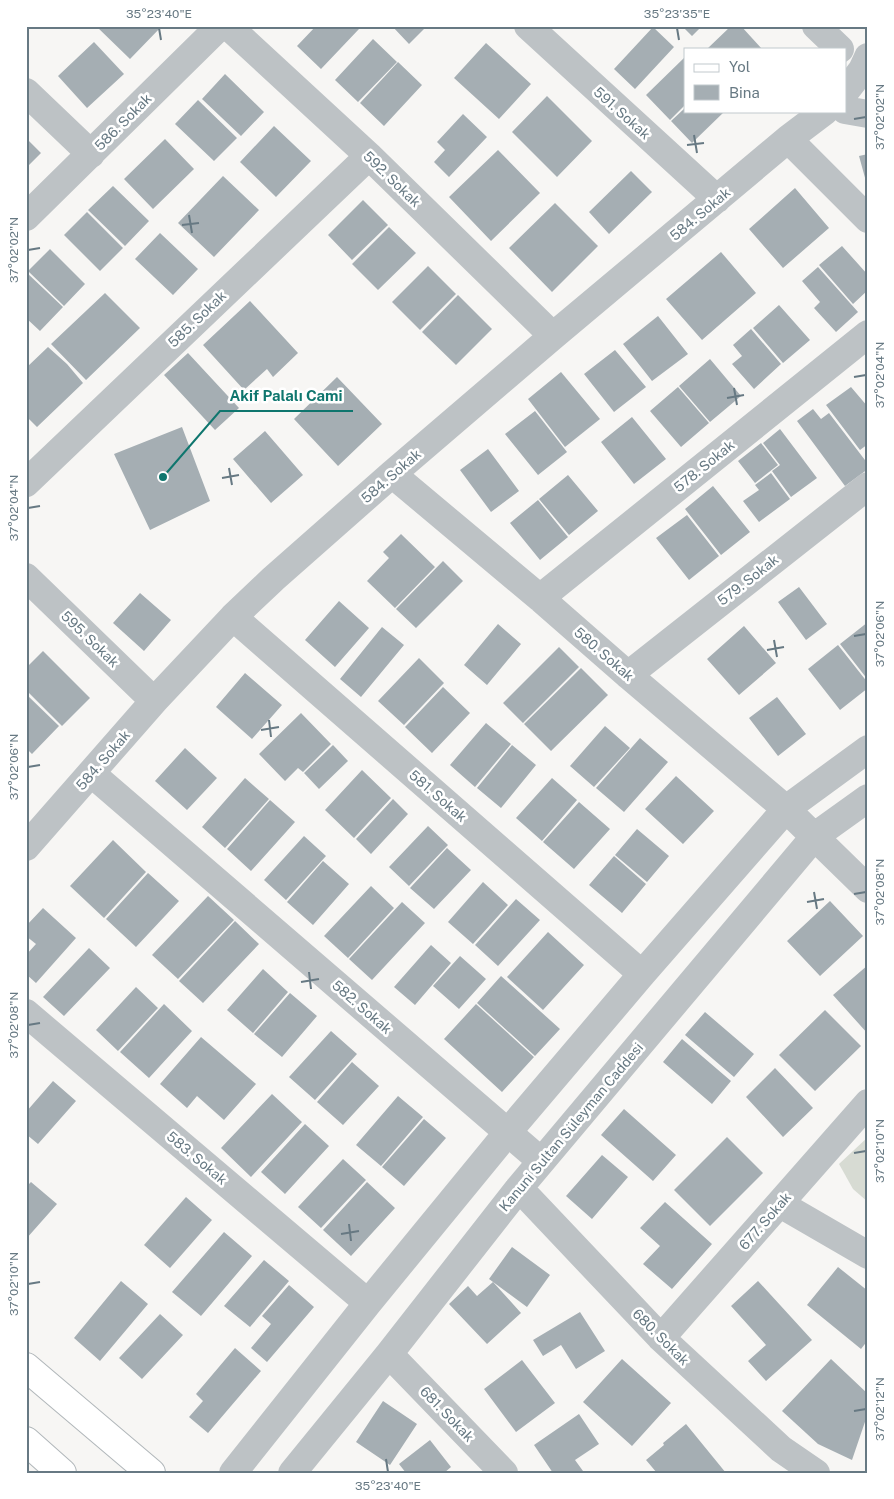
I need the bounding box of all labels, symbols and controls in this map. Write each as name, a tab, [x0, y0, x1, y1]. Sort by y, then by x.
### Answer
text: 35°23'40"E	[126, 7, 192, 21]
text: 35°23'35"E	[644, 7, 710, 21]
legend	[684, 48, 846, 112]
text: Yol	[729, 58, 750, 75]
street label: 591. Sokak	[590, 83, 654, 143]
text: Bina	[729, 84, 760, 101]
text: 37°02'02"N	[873, 84, 887, 150]
street label: 586. Sokak	[91, 90, 155, 154]
street label: 592. Sokak	[360, 148, 424, 210]
street label: 584. Sokak	[667, 184, 734, 244]
text: 37°02'02"N	[7, 217, 21, 283]
street label: 585. Sokak	[165, 287, 229, 350]
text: 37°02'04"N	[873, 342, 887, 408]
callout: Akif Palalı Cami	[220, 381, 353, 411]
text: Akif Palalı Cami	[229, 387, 343, 404]
street label: 578. Sokak	[671, 437, 738, 495]
street label: 584. Sokak	[358, 446, 424, 506]
text: 37°02'04"N	[7, 475, 21, 541]
street label: 579. Sokak	[714, 551, 782, 609]
text: 37°02'06"N	[873, 601, 887, 667]
street label: 595. Sokak	[58, 608, 122, 670]
street label: 580. Sokak	[571, 624, 637, 684]
street label: 584. Sokak	[73, 727, 133, 793]
text: 37°02'06"N	[7, 734, 21, 800]
street label: 581. Sokak	[406, 767, 470, 825]
text: 37°02'08"N	[873, 859, 887, 925]
street label: 582. Sokak	[329, 977, 395, 1037]
text: 37°02'08"N	[7, 992, 21, 1058]
street label: Kanuni Sultan Süleyman Caddesi	[496, 1040, 646, 1214]
text: 37°02'10"N	[873, 1119, 887, 1183]
street label: 583. Sokak	[164, 1128, 231, 1188]
street label: 677. Sokak	[736, 1189, 794, 1253]
text: 37°02'10"N	[7, 1252, 21, 1316]
street label: 680. Sokak	[629, 1305, 693, 1369]
text: 37°02'12"N	[873, 1377, 887, 1441]
street label: 681. Sokak	[417, 1383, 477, 1445]
text: 35°23'40"E	[355, 1479, 421, 1493]

